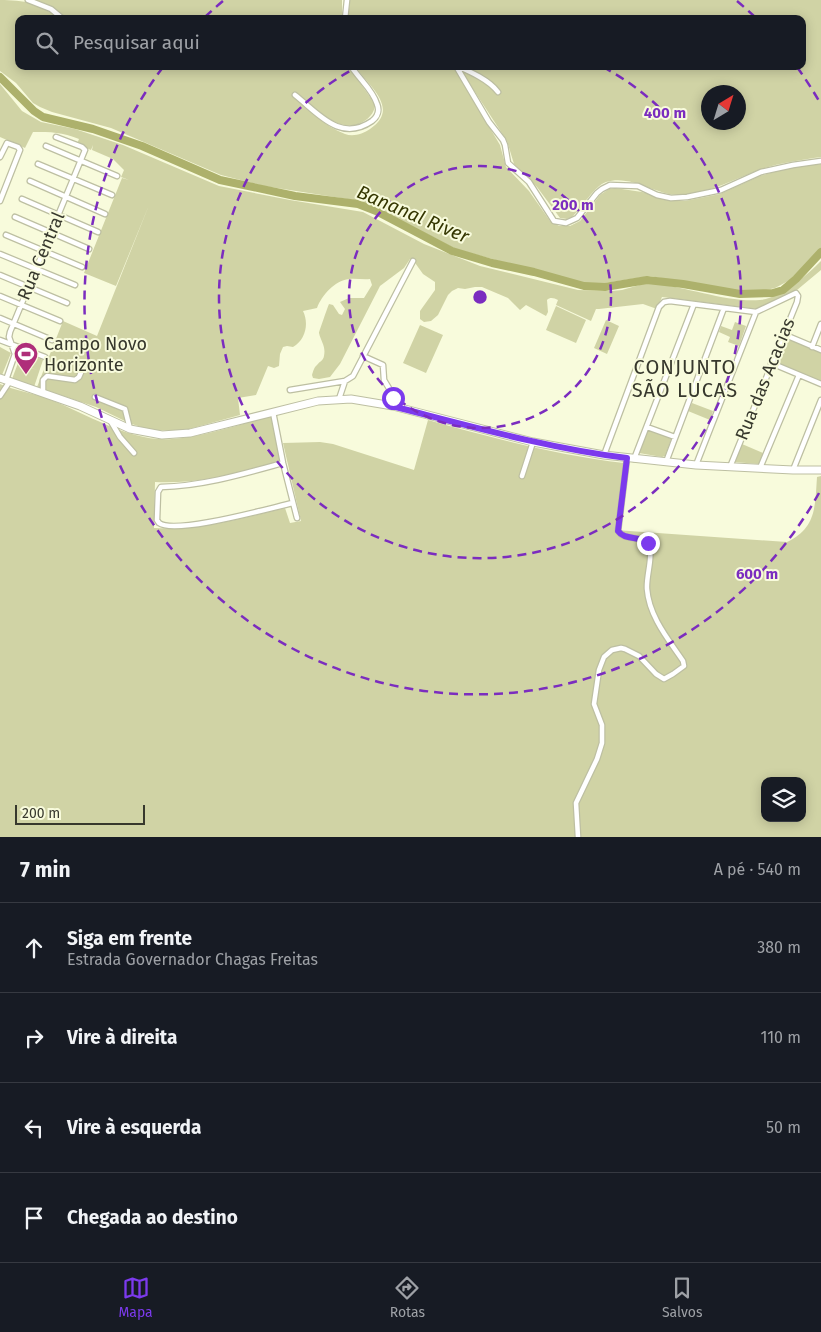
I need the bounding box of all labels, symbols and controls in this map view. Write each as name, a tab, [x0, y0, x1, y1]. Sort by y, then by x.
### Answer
search box	[15, 15, 806, 70]
icon: search	[33, 29, 61, 57]
text: Pesquisar aqui	[73, 31, 200, 54]
north arrow	[701, 85, 746, 130]
text: 400 m	[644, 104, 686, 122]
water label: Bananal River	[354, 180, 473, 248]
text: 200 m	[552, 196, 594, 214]
street label: Rua Central	[13, 209, 69, 303]
centre of rings	[471, 288, 489, 306]
street label: Rua das Acacias	[731, 315, 799, 443]
place label: Campo Novo Horizonte	[44, 333, 147, 376]
sports icon: Campo Novo Horizonte	[13, 341, 39, 375]
district label: CONJUNTO SÃO LUCAS	[632, 355, 738, 402]
route start	[382, 387, 405, 410]
route end	[637, 532, 660, 555]
text: 600 m	[736, 565, 778, 583]
map controls	[761, 777, 806, 822]
button: layers	[761, 777, 806, 822]
scale bar	[15, 802, 145, 825]
text: 200 m	[22, 805, 60, 822]
text: 7 min	[20, 857, 71, 883]
text: A pé · 540 m	[714, 860, 801, 879]
text: Siga em frente	[67, 927, 192, 950]
icon: ahead	[20, 934, 48, 962]
text: 380 m	[757, 938, 801, 957]
text: Estrada Governador Chagas Freitas	[67, 950, 318, 969]
icon: right	[20, 1024, 48, 1052]
text: Vire à direita	[67, 1026, 177, 1049]
text: 110 m	[760, 1028, 801, 1047]
icon: left	[20, 1114, 48, 1142]
text: Vire à esquerda	[67, 1116, 201, 1139]
text: 50 m	[766, 1118, 801, 1137]
icon: arrive	[20, 1204, 48, 1232]
text: Chegada ao destino	[67, 1206, 238, 1229]
tab: Mapa	[118, 1274, 153, 1321]
tab: Rotas	[390, 1274, 425, 1321]
tab: Salvos	[662, 1274, 703, 1321]

